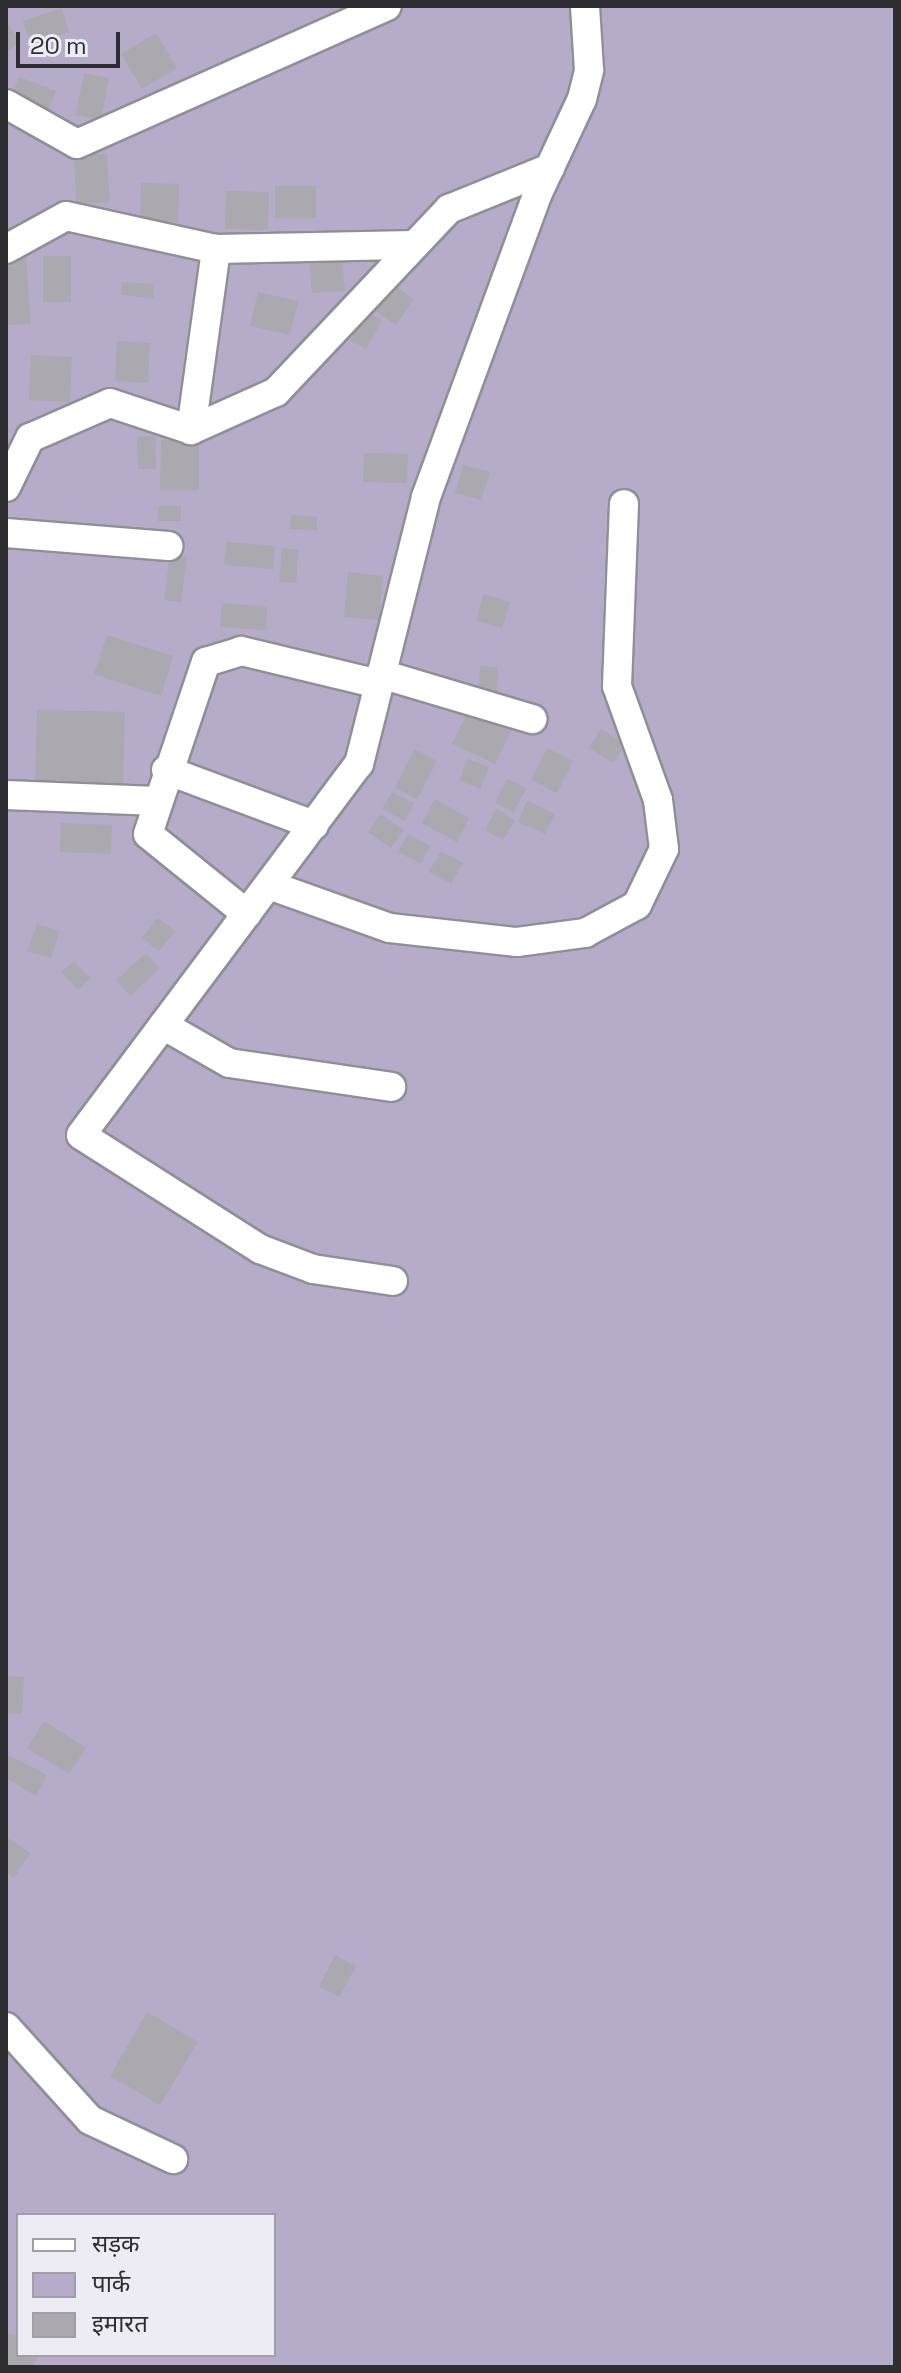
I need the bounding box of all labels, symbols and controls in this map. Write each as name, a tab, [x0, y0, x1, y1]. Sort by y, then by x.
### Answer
scale bar	[20, 16, 124, 66]
text: 20 m	[30, 30, 87, 61]
legend	[16, 2213, 276, 2357]
text: सड़क	[92, 2228, 140, 2259]
text: पार्क	[92, 2268, 130, 2299]
text: इमारत	[92, 2308, 148, 2339]

